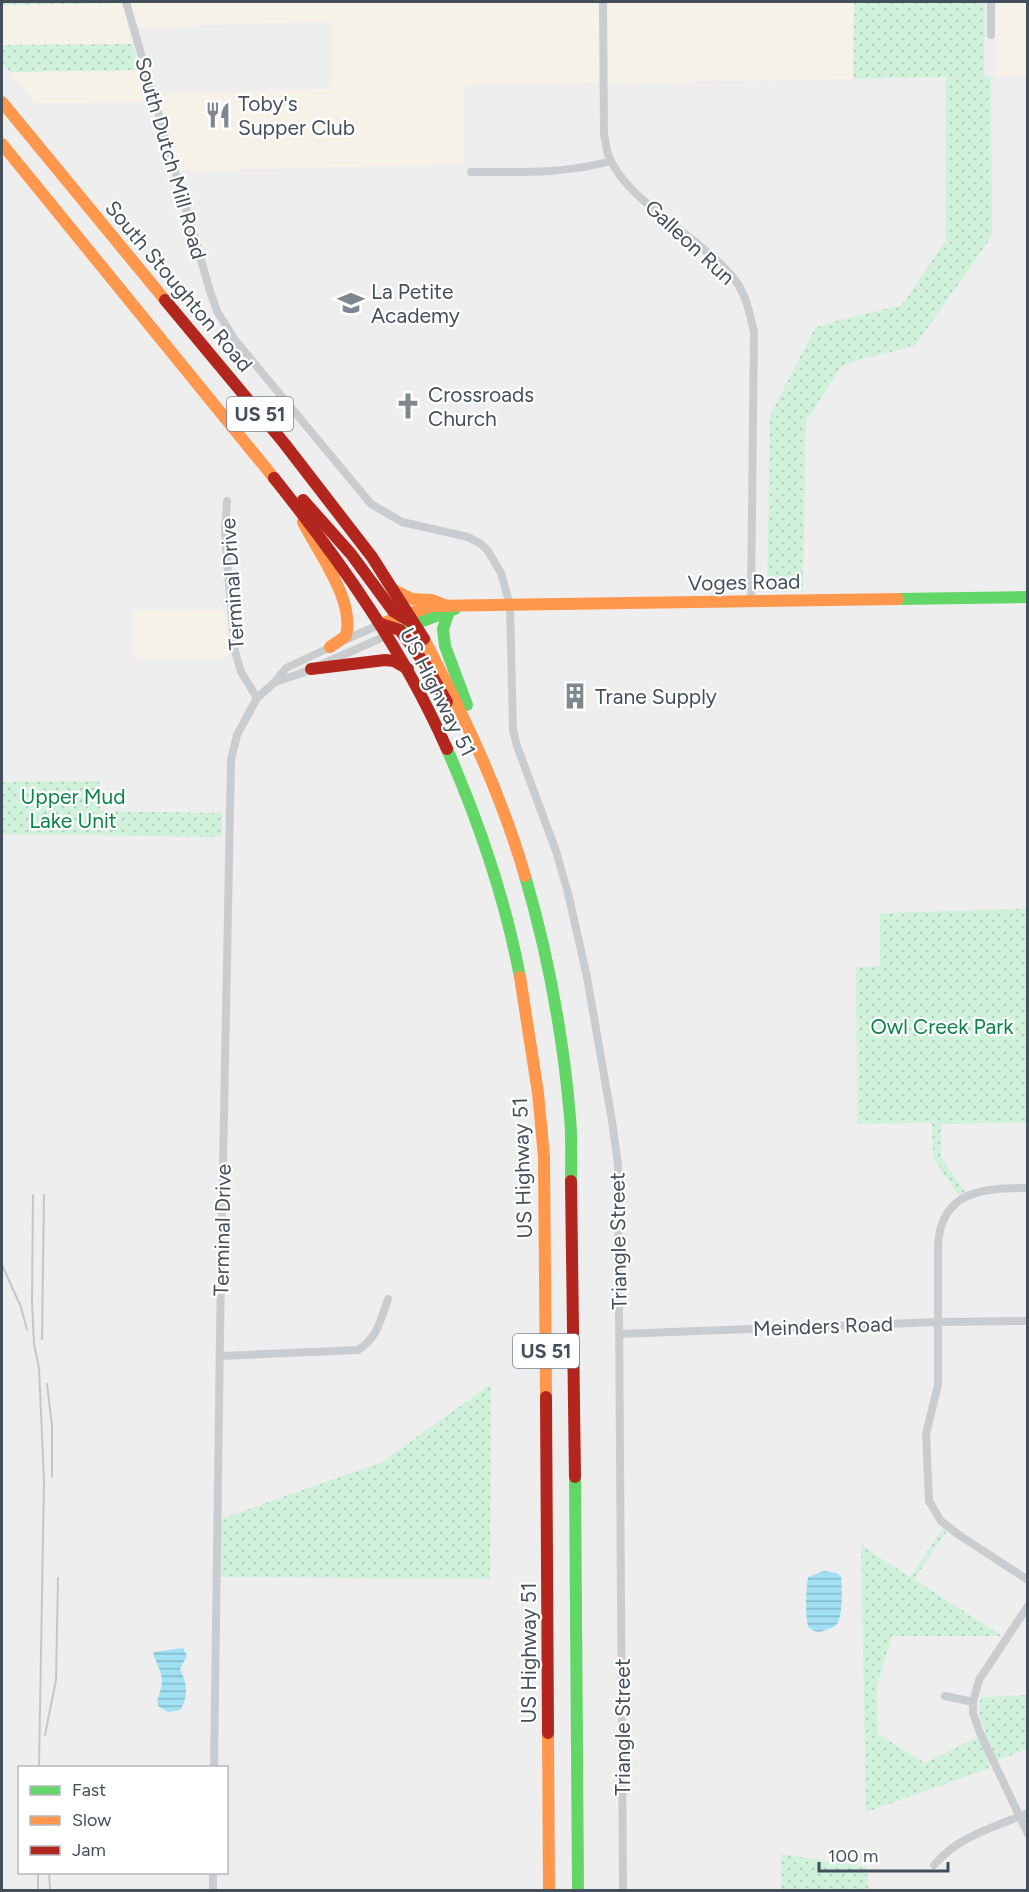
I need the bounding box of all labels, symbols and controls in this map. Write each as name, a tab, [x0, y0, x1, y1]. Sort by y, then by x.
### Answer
street label: South Dutch Mill Road	[130, 54, 212, 262]
place label: Toby's Supper Club	[238, 91, 355, 140]
restaurant icon: Toby's Supper Club	[203, 100, 233, 130]
street label: Galleon Run	[640, 194, 740, 290]
street label: South Stoughton Road	[100, 195, 258, 377]
place label: La Petite Academy	[371, 279, 460, 328]
school or university icon: La Petite Academy	[336, 288, 366, 318]
place label: Crossroads Church	[428, 382, 534, 431]
church icon: Crossroads Church	[393, 391, 423, 421]
road number: US 51	[227, 397, 293, 431]
street label: Terminal Drive	[215, 517, 249, 651]
street label: Voges Road	[687, 569, 801, 595]
street label: US Highway 51	[395, 623, 481, 761]
building icon: Trane Supply	[560, 681, 590, 711]
place label: Trane Supply	[595, 684, 717, 709]
park label: Upper Mud Lake Unit	[20, 784, 126, 833]
park label: Owl Creek Park	[870, 1014, 1014, 1039]
street label: US Highway 51	[507, 1097, 537, 1239]
street label: Terminal Drive	[208, 1164, 236, 1296]
street label: Triangle Street	[604, 1172, 632, 1310]
street label: Meinders Road	[753, 1311, 893, 1341]
road number: US 51	[513, 1334, 579, 1368]
street label: US Highway 51	[516, 1582, 541, 1724]
street label: Triangle Street	[610, 1658, 635, 1796]
legend	[18, 1766, 228, 1874]
text: Fast	[72, 1779, 106, 1801]
text: Slow	[72, 1809, 111, 1831]
scale bar	[819, 1835, 948, 1873]
text: Jam	[72, 1839, 106, 1861]
text: 100 m	[828, 1845, 878, 1867]

